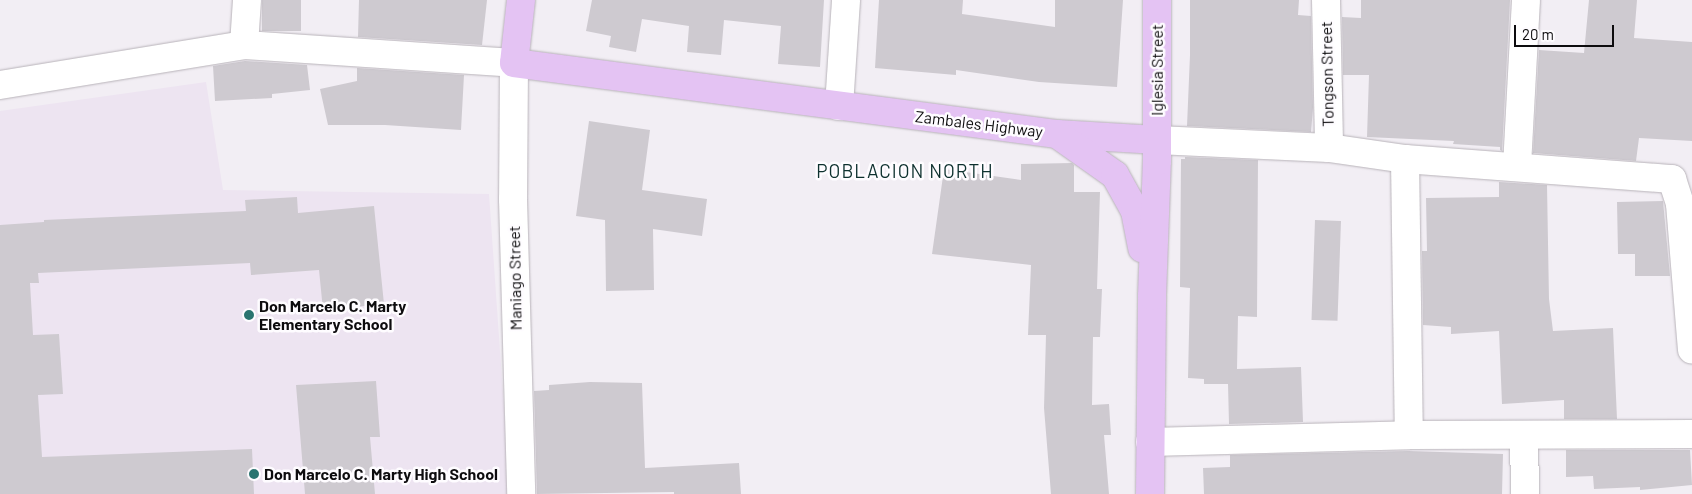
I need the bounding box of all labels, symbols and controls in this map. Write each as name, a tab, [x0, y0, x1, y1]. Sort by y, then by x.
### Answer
scale bar	[1517, 15, 1617, 47]
street label: Tongson Street	[1316, 21, 1338, 127]
street label: Iglesia Street	[1147, 24, 1167, 116]
text: 20 m	[1522, 25, 1554, 43]
street label: Zambales Highway	[914, 107, 1044, 141]
district label: POBLACION NORTH	[814, 160, 996, 182]
street label: Maniago Street	[504, 226, 526, 330]
place label: Don Marcelo C. Marty Elementary School	[259, 296, 406, 334]
marker: Don Marcelo C. Marty Elementary School	[243, 309, 255, 321]
place label: Don Marcelo C. Marty High School	[264, 464, 498, 484]
marker: Don Marcelo C. Marty High School	[248, 468, 260, 480]

